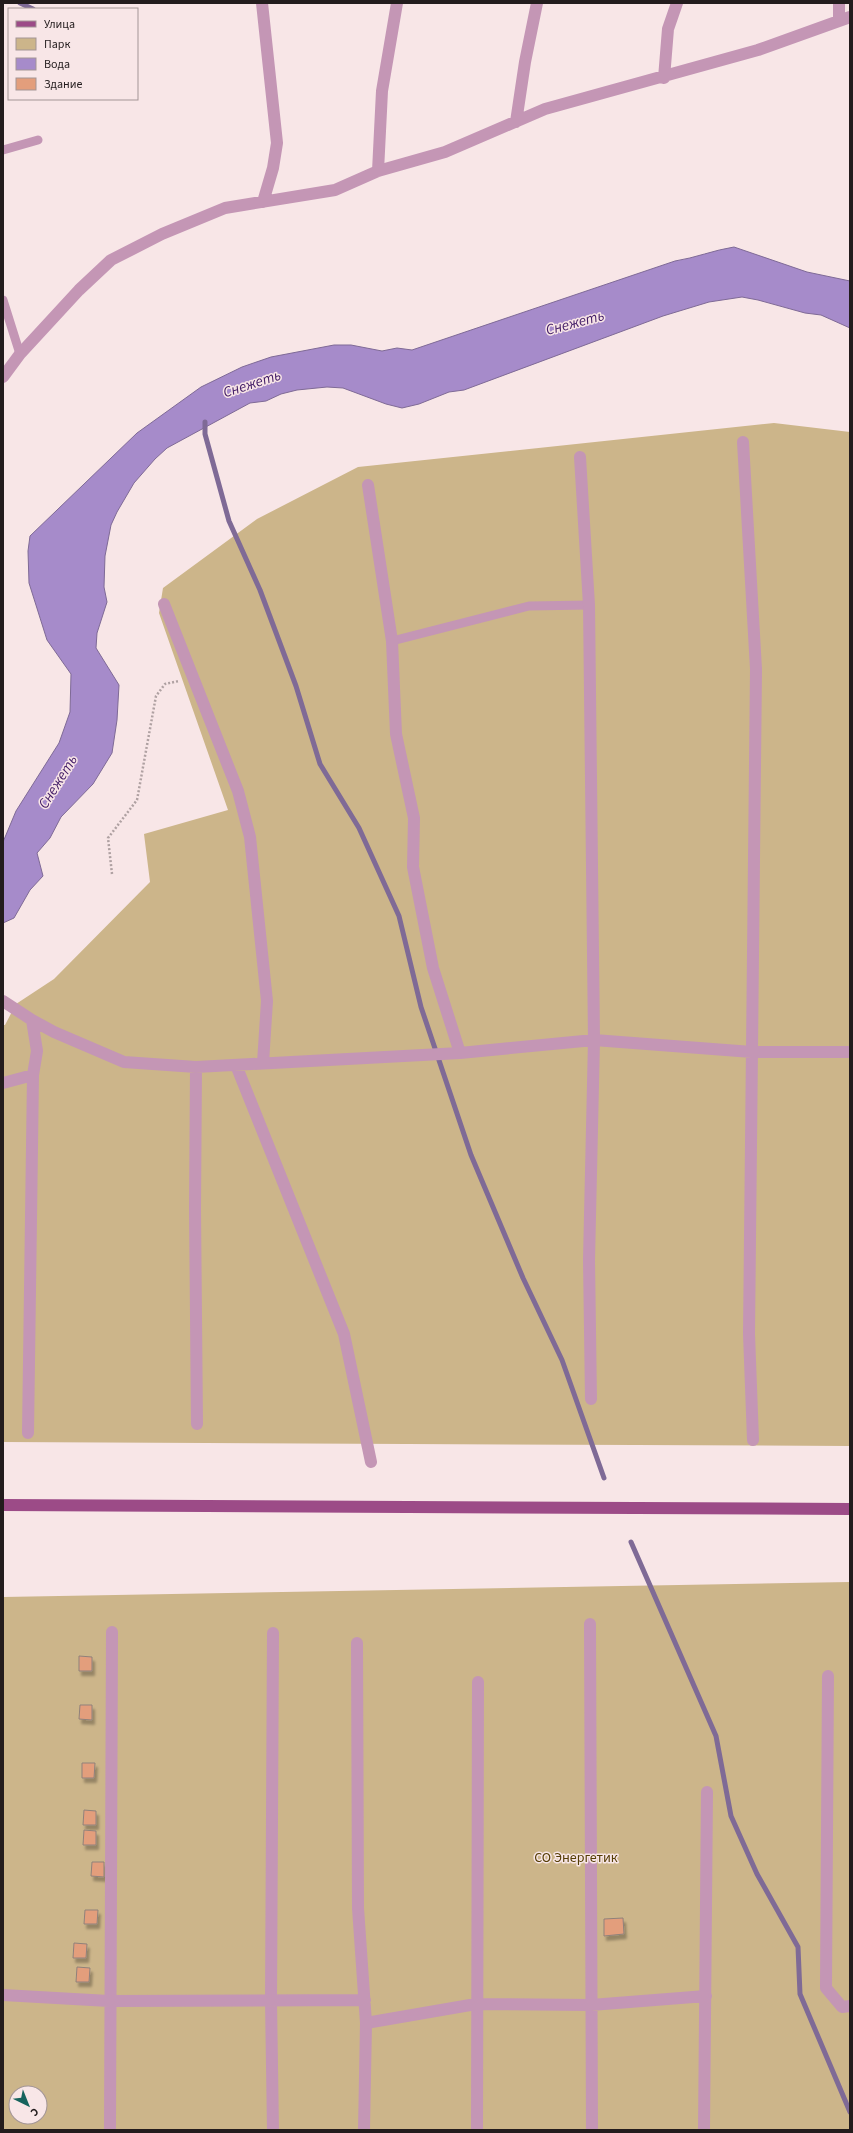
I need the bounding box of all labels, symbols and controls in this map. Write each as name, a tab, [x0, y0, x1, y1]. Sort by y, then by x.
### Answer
legend	[8, 8, 138, 100]
text: Улица	[44, 16, 75, 33]
text: Парк	[44, 36, 70, 53]
text: Вода	[44, 56, 70, 73]
text: Здание	[44, 76, 83, 93]
water label: Снежеть	[543, 305, 607, 341]
water label: Снежеть	[220, 365, 284, 403]
water label: Снежеть	[33, 751, 83, 813]
park label: СО Энергетик	[534, 1848, 618, 1868]
north arrow	[8, 2085, 48, 2125]
text: С	[27, 2104, 42, 2120]

